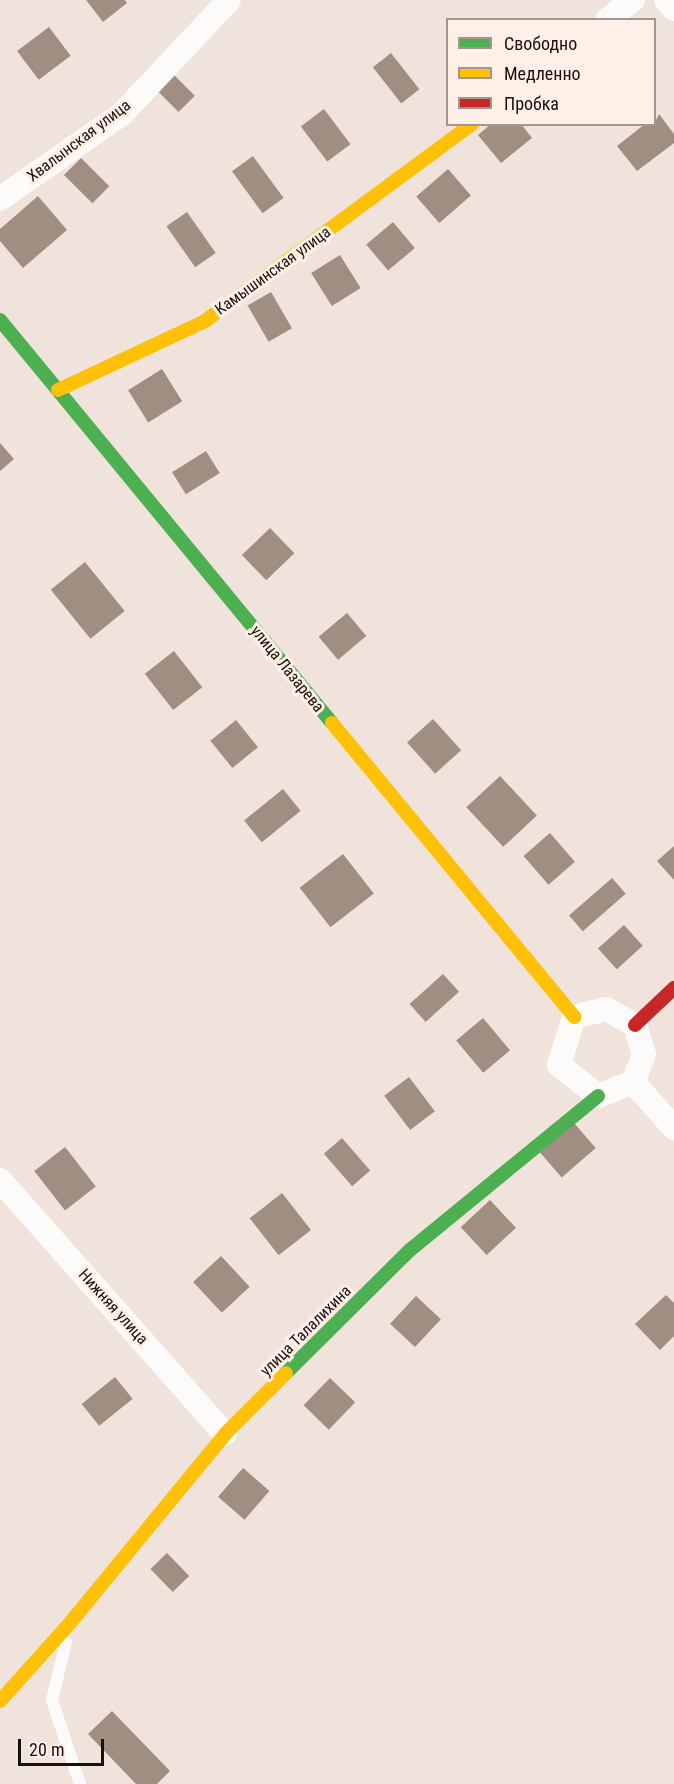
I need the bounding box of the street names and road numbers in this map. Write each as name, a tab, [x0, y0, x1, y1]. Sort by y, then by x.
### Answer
street label: Хвалынская улица	[23, 96, 135, 186]
street label: Камышинская улица	[211, 223, 335, 319]
street label: улица Лазарева	[246, 622, 328, 716]
street label: Нижняя улица	[74, 1265, 152, 1349]
street label: улица Талалихина	[257, 1282, 355, 1380]

